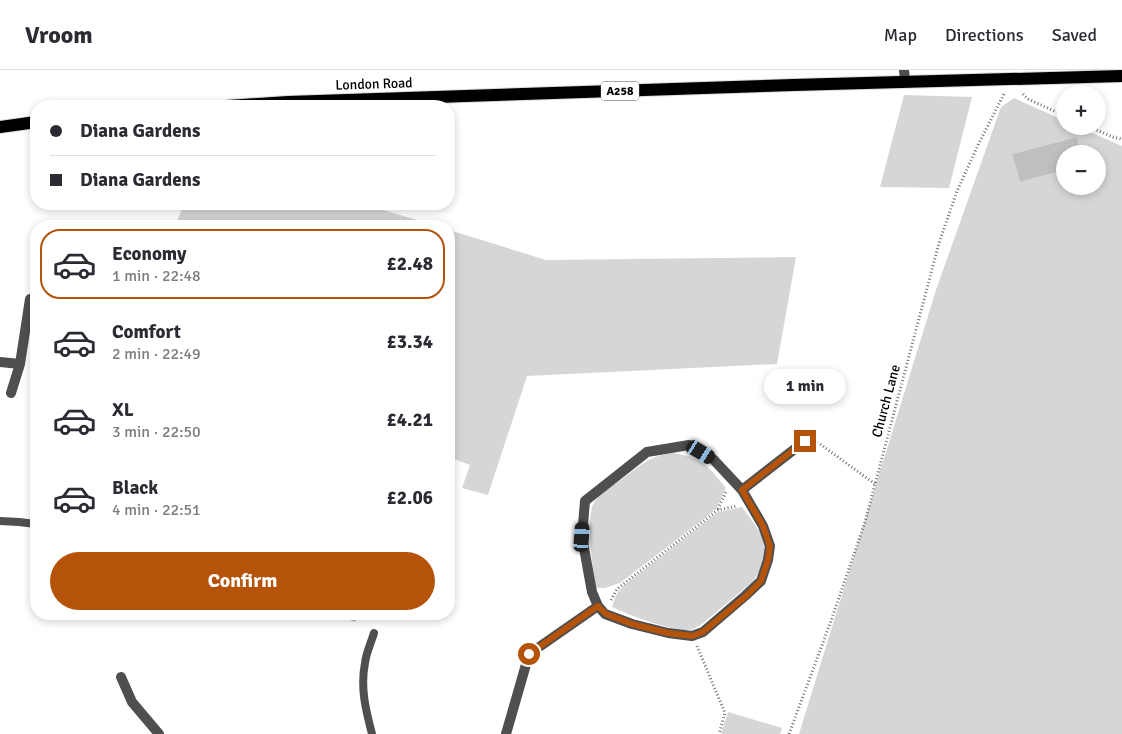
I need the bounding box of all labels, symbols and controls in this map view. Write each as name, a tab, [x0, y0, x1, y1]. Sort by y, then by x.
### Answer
text: Vroom	[25, 20, 93, 50]
text: Map	[884, 24, 917, 46]
text: Directions	[945, 24, 1024, 46]
text: Saved	[1052, 24, 1097, 46]
street label: London Road	[335, 74, 413, 94]
road number: A258	[601, 82, 639, 100]
map controls	[1056, 85, 1106, 195]
button: +	[1056, 85, 1106, 135]
text: Diana Gardens	[80, 119, 200, 143]
button: −	[1056, 145, 1106, 195]
text: Diana Gardens	[80, 168, 200, 192]
icon: car	[52, 242, 97, 287]
text: Economy	[112, 242, 186, 266]
text: £2.48	[387, 252, 433, 276]
text: 1 min · 22:48	[112, 266, 201, 286]
icon: car	[52, 320, 97, 365]
text: Comfort	[112, 320, 181, 344]
text: £3.34	[387, 330, 433, 354]
text: 2 min · 22:49	[112, 344, 201, 364]
street label: Church Lane	[868, 363, 904, 439]
callout: 1 min	[764, 368, 846, 404]
text: 1 min	[786, 376, 824, 396]
icon: car	[52, 398, 97, 443]
text: XL	[112, 398, 134, 422]
text: £4.21	[387, 408, 433, 432]
text: 3 min · 22:50	[112, 422, 201, 442]
route end	[794, 430, 816, 452]
car	[684, 438, 717, 466]
icon: car	[52, 476, 97, 521]
text: Black	[112, 476, 158, 500]
text: £2.06	[387, 486, 433, 510]
text: 4 min · 22:51	[112, 500, 201, 520]
car	[573, 522, 590, 552]
button: Confirm	[50, 552, 435, 610]
route start	[518, 643, 540, 665]

